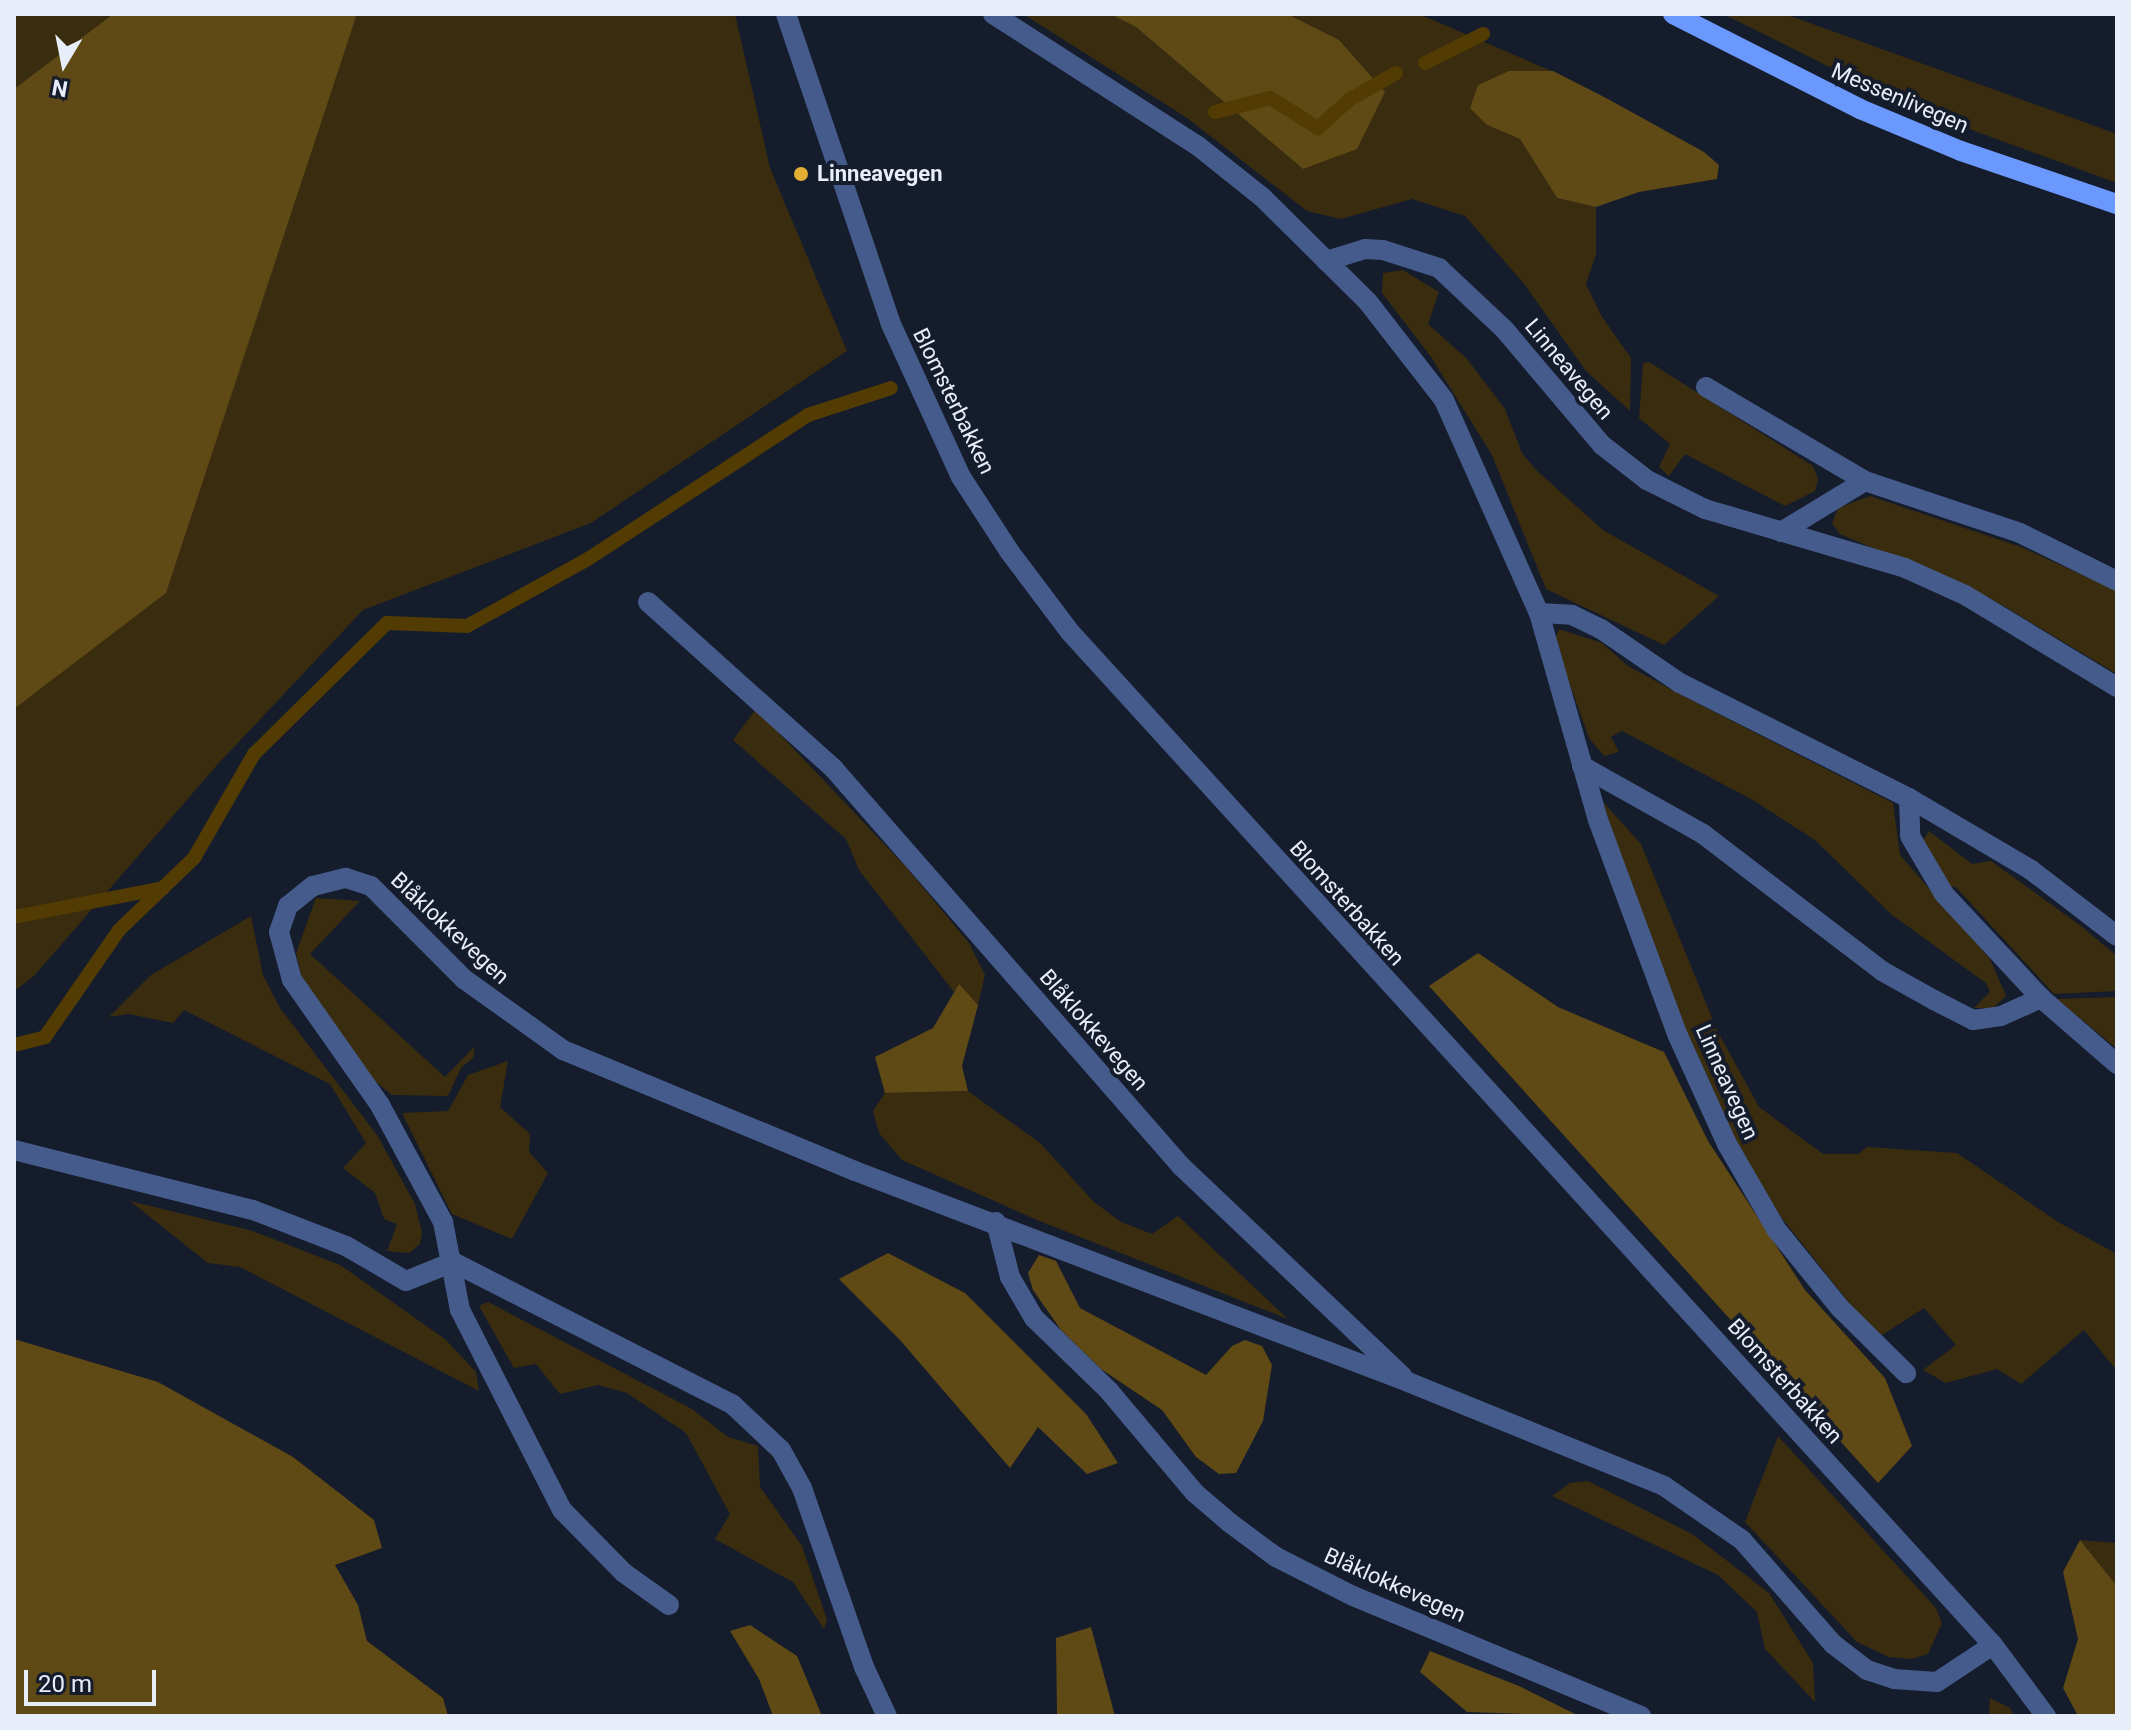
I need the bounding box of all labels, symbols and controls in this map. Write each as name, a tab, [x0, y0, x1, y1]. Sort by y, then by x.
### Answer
north arrow	[24, 24, 104, 104]
street label: Messenlivegen	[1827, 57, 1973, 139]
text: N	[50, 74, 70, 102]
place label: Linneavegen	[817, 161, 943, 187]
marker: Linneavegen	[792, 165, 810, 183]
street label: Linneavegen	[1519, 313, 1619, 425]
street label: Blomsterbakken	[907, 324, 1001, 478]
street label: Blomsterbakken	[1284, 835, 1410, 971]
street label: Blåklokkevegen	[385, 867, 515, 989]
street label: Blåklokkevegen	[1034, 964, 1154, 1096]
street label: Linneavegen	[1690, 1020, 1764, 1144]
street label: Blomsterbakken	[1722, 1313, 1848, 1449]
street label: Blåklokkevegen	[1320, 1542, 1470, 1628]
scale bar	[28, 1654, 160, 1704]
text: 20 m	[38, 1670, 92, 1698]

